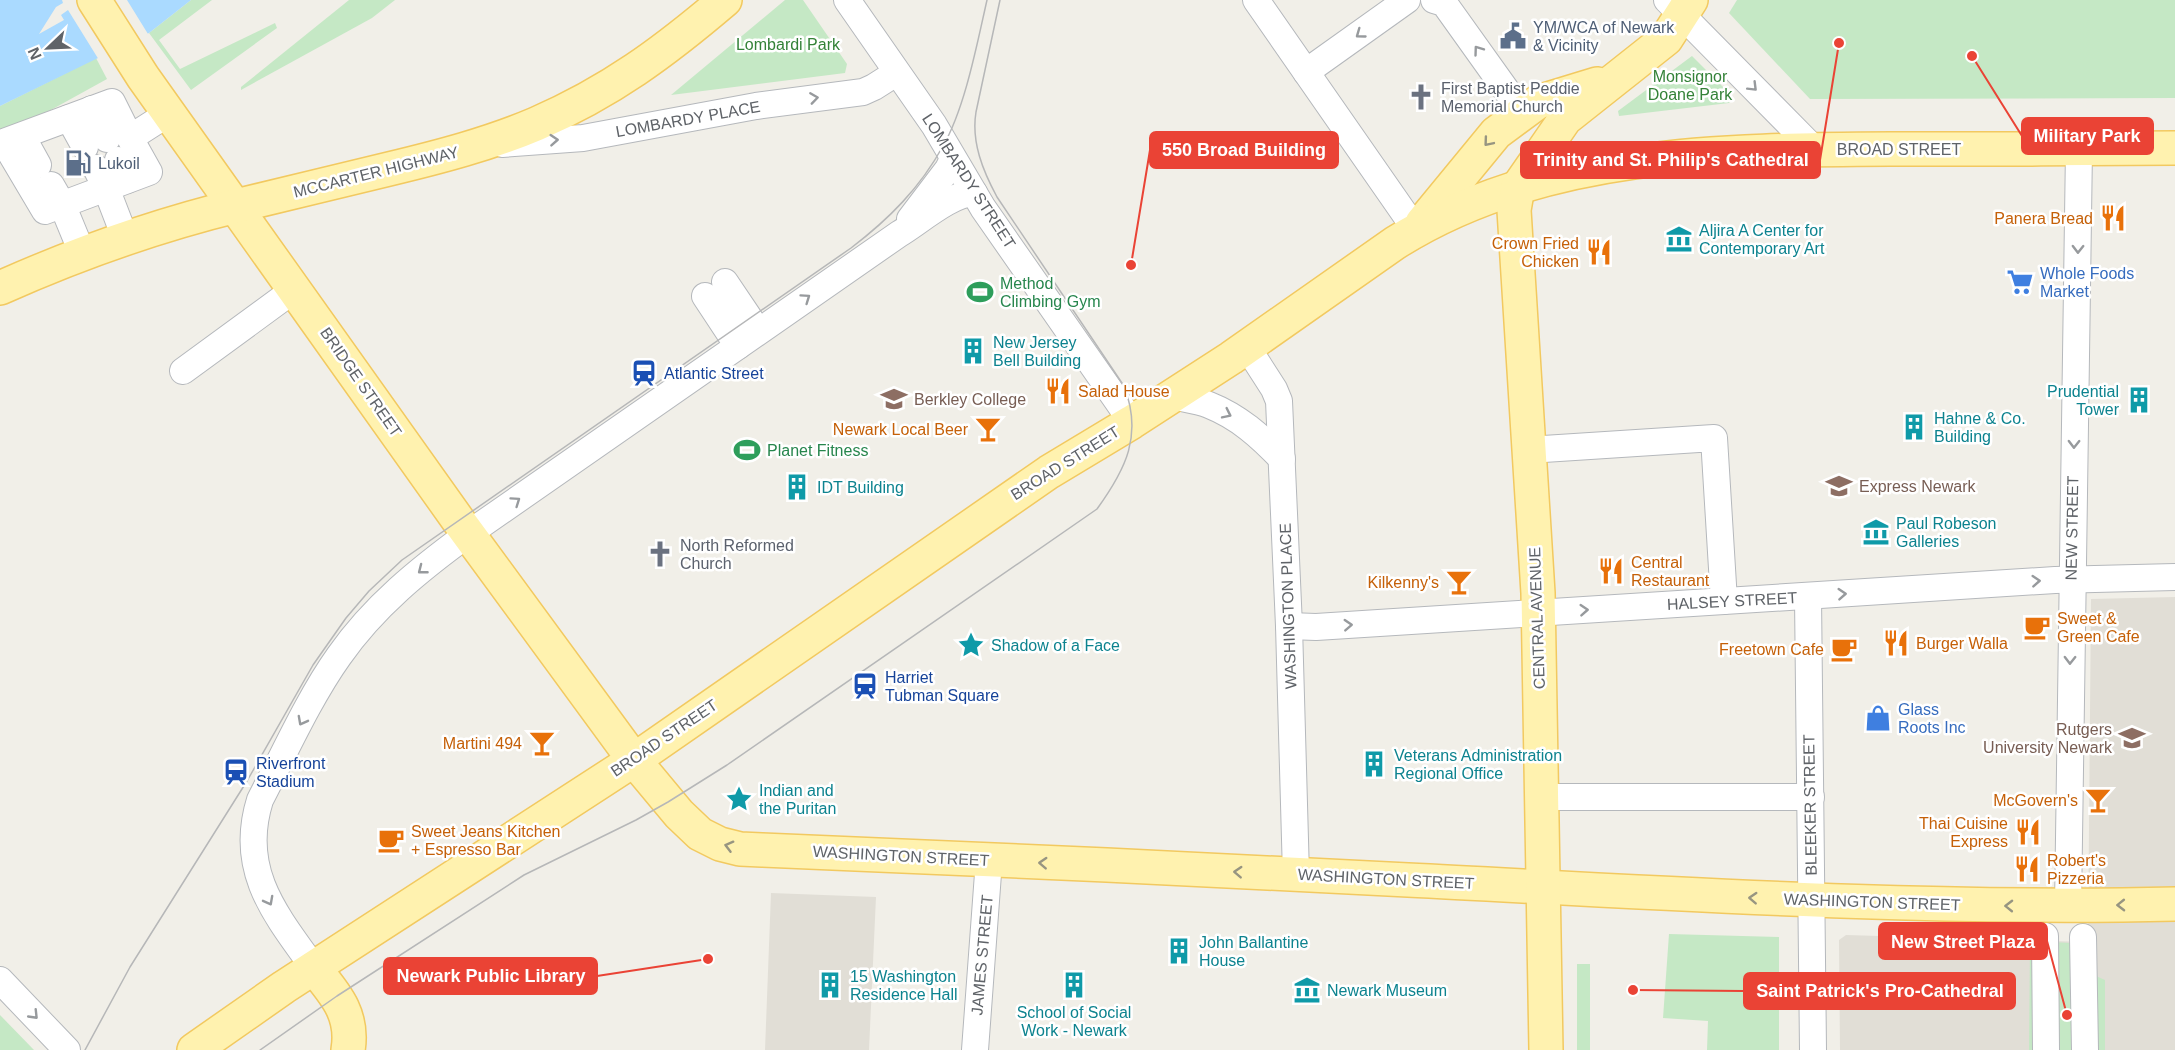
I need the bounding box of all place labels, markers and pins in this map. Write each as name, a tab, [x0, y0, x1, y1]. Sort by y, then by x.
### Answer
place label: YM/WCA of Newark & Vicinity	[1533, 19, 1675, 54]
public building icon: YM/WCA of Newark & Vicinity	[1498, 21, 1528, 51]
place label: First Baptist Peddie Memorial Church	[1441, 80, 1580, 115]
church icon: First Baptist Peddie Memorial Church	[1406, 82, 1436, 112]
callout: Military Park	[2022, 118, 2153, 154]
callout: 550 Broad Building	[1150, 132, 1338, 168]
callout: Trinity and St. Philip's Cathedral	[1521, 142, 1820, 178]
fuel station icon: Lukoil	[63, 148, 93, 178]
place label: Lukoil	[98, 155, 140, 172]
restaurant icon: Panera Bread	[2098, 203, 2128, 233]
place label: Panera Bread	[1994, 210, 2093, 227]
place label: Aljira A Center for Contemporary Art	[1699, 222, 1825, 257]
museum icon: Aljira A Center for Contemporary Art	[1664, 224, 1694, 254]
place label: Crown Fried Chicken	[1492, 235, 1579, 270]
restaurant icon: Crown Fried Chicken	[1584, 237, 1614, 267]
place label: Whole Foods Market	[2040, 265, 2134, 300]
supermarket icon: Whole Foods Market	[2005, 267, 2035, 297]
place label: Method Climbing Gym	[1000, 275, 1100, 310]
sports icon: Method Climbing Gym	[965, 277, 995, 307]
place label: New Jersey Bell Building	[993, 334, 1081, 369]
building icon: New Jersey Bell Building	[958, 336, 988, 366]
station icon: Atlantic Street	[629, 358, 659, 388]
place label: Atlantic Street	[664, 365, 764, 382]
restaurant icon: Salad House	[1043, 376, 1073, 406]
place label: Salad House	[1078, 383, 1170, 400]
place label: Prudential Tower	[2047, 383, 2120, 418]
school or university icon: Berkley College	[879, 384, 909, 414]
building icon: Prudential Tower	[2124, 385, 2154, 415]
place label: Berkley College	[914, 391, 1026, 408]
place label: Hahne & Co. Building	[1934, 410, 2026, 445]
building icon: Hahne & Co. Building	[1899, 412, 1929, 442]
bar icon: Newark Local Beer	[973, 414, 1003, 444]
place label: Newark Local Beer	[833, 421, 969, 438]
sports icon: Planet Fitness	[732, 435, 762, 465]
place label: Planet Fitness	[767, 442, 868, 459]
school or university icon: Express Newark	[1824, 471, 1854, 501]
building icon: IDT Building	[782, 472, 812, 502]
place label: Express Newark	[1859, 478, 1976, 495]
place label: IDT Building	[817, 479, 904, 496]
place label: Paul Robeson Galleries	[1896, 515, 1997, 550]
museum icon: Paul Robeson Galleries	[1861, 517, 1891, 547]
place label: North Reformed Church	[680, 537, 794, 572]
church icon: North Reformed Church	[645, 539, 675, 569]
place label: Central Restaurant	[1631, 554, 1710, 589]
restaurant icon: Central Restaurant	[1596, 556, 1626, 586]
bar icon: Kilkenny's	[1444, 567, 1474, 597]
place label: Kilkenny's	[1367, 574, 1439, 591]
place label: Sweet & Green Cafe	[2057, 610, 2140, 645]
cafe icon: Sweet & Green Cafe	[2022, 612, 2052, 642]
restaurant icon: Burger Walla	[1881, 628, 1911, 658]
place icon: Shadow of a Face	[956, 630, 986, 660]
cafe icon: Freetown Cafe	[1829, 634, 1859, 664]
place label: Burger Walla	[1916, 635, 2008, 652]
place label: Shadow of a Face	[991, 637, 1120, 654]
place label: Freetown Cafe	[1719, 641, 1824, 658]
place label: Harriet Tubman Square	[885, 669, 999, 704]
station icon: Harriet Tubman Square	[850, 671, 880, 701]
place label: Glass Roots Inc	[1898, 701, 1966, 736]
shop icon: Glass Roots Inc	[1863, 703, 1893, 733]
place label: Rutgers University Newark	[1983, 721, 2113, 756]
school or university icon: Rutgers University Newark	[2117, 723, 2147, 753]
bar icon: Martini 494	[527, 728, 557, 758]
place label: Martini 494	[443, 735, 522, 752]
place label: Veterans Administration Regional Office	[1394, 747, 1562, 782]
building icon: Veterans Administration Regional Office	[1359, 749, 1389, 779]
place label: Riverfront Stadium	[256, 755, 326, 790]
station icon: Riverfront Stadium	[221, 757, 251, 787]
place label: Indian and the Puritan	[759, 782, 836, 817]
place icon: Indian and the Puritan	[724, 784, 754, 814]
bar icon: McGovern's	[2083, 785, 2113, 815]
place label: McGovern's	[1993, 792, 2078, 809]
place label: Thai Cuisine Express	[1919, 815, 2008, 850]
restaurant icon: Thai Cuisine Express	[2013, 817, 2043, 847]
place label: Sweet Jeans Kitchen + Espresso Bar	[411, 823, 560, 858]
cafe icon: Sweet Jeans Kitchen + Espresso Bar	[376, 825, 406, 855]
place label: Robert's Pizzeria	[2047, 852, 2106, 887]
restaurant icon: Robert's Pizzeria	[2012, 854, 2042, 884]
callout: New Street Plaza	[1879, 923, 2047, 959]
place label: John Ballantine House	[1199, 934, 1309, 969]
building icon: John Ballantine House	[1164, 936, 1194, 966]
callout: Newark Public Library	[384, 958, 597, 994]
place label: 15 Washington Residence Hall	[850, 968, 958, 1003]
building icon: 15 Washington Residence Hall	[815, 970, 845, 1000]
building icon: School of Social Work - Newark	[1059, 970, 1089, 1000]
callout: Saint Patrick's Pro-Cathedral	[1744, 973, 2015, 1009]
museum icon: Newark Museum	[1292, 975, 1322, 1005]
place label: Newark Museum	[1327, 982, 1447, 999]
place label: School of Social Work - Newark	[1017, 1004, 1131, 1039]

